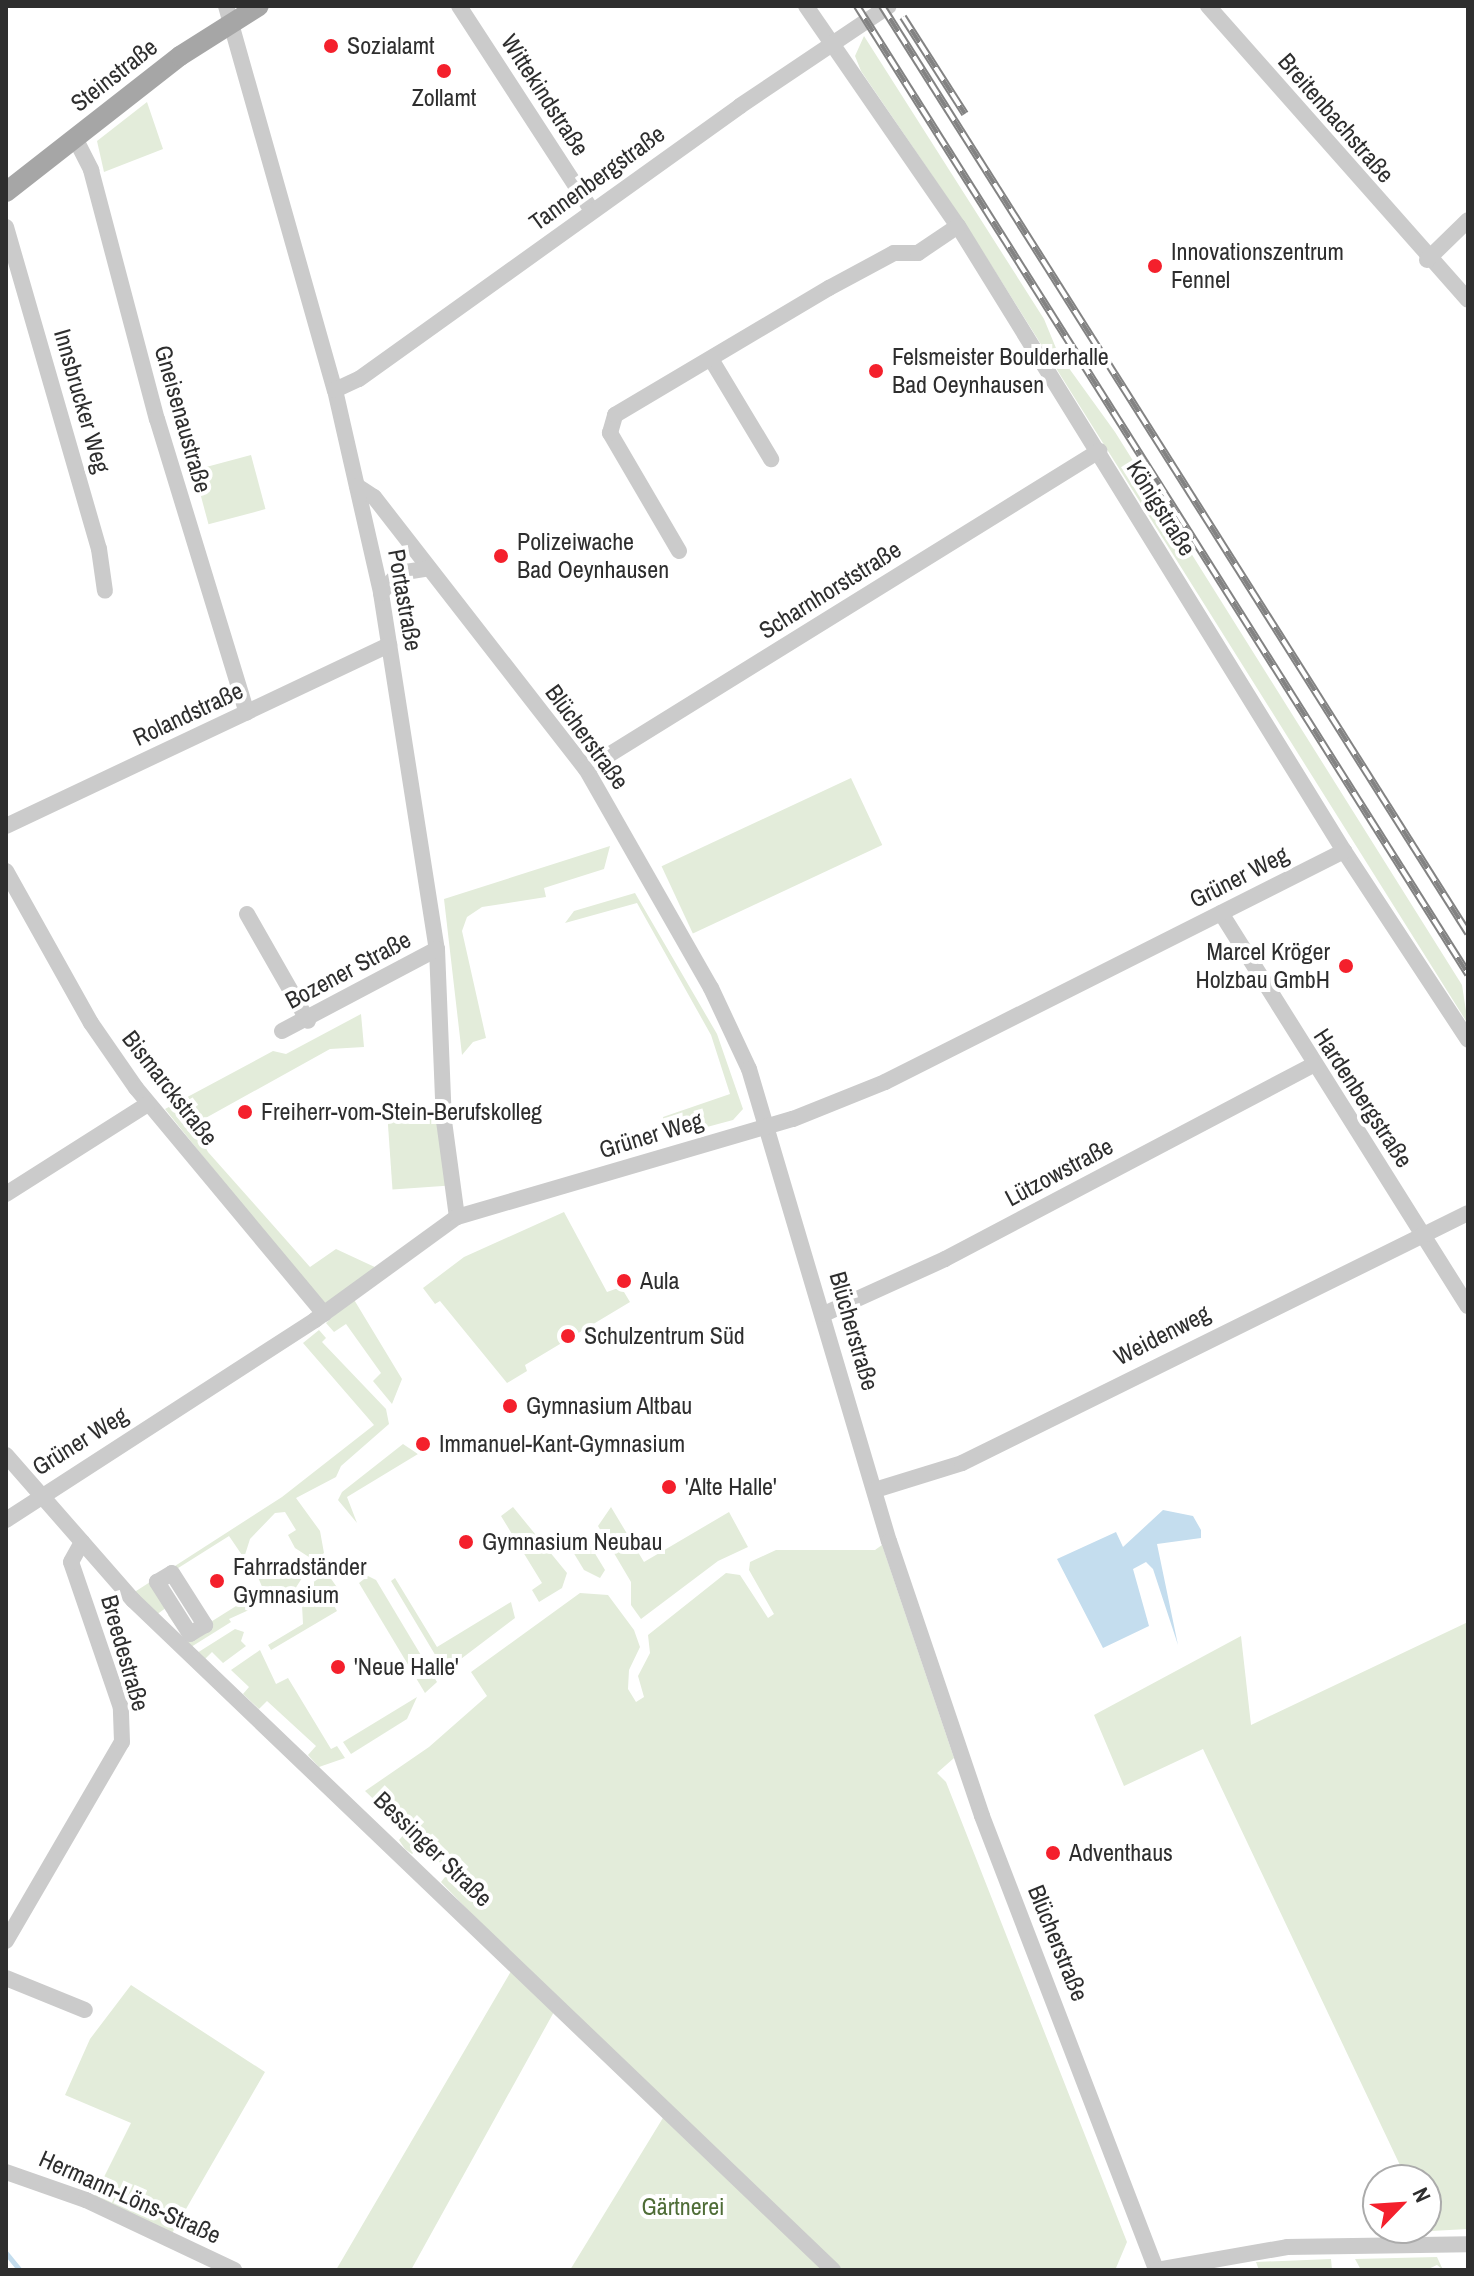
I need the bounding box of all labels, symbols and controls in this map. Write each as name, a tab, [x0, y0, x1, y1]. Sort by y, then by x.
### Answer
street label: Wittekindstraße	[495, 29, 595, 161]
street label: Steinstraße	[65, 32, 163, 118]
place label: Sozialamt	[347, 32, 435, 60]
marker: Sozialamt	[322, 37, 340, 55]
street label: Breitenbachstraße	[1272, 47, 1400, 189]
marker: Zollamt	[435, 62, 453, 80]
place label: Zollamt	[412, 84, 476, 112]
street label: Tannenbergstraße	[524, 119, 670, 237]
place label: Innovationszentrum Fennel	[1171, 238, 1344, 294]
marker: Innovationszentrum Fennel	[1146, 257, 1164, 275]
street label: Innsbrucker Weg	[48, 326, 116, 476]
street label: Gneisenaustraße	[148, 342, 218, 496]
place label: Felsmeister Boulderhalle Bad Oeynhausen	[892, 343, 1109, 399]
marker: Felsmeister Boulderhalle Bad Oeynhausen	[867, 362, 885, 380]
street label: Königstraße	[1120, 455, 1202, 561]
place label: Polizeiwache Bad Oeynhausen	[517, 528, 669, 584]
street label: Scharnhorststraße	[754, 535, 906, 645]
street label: Portastraße	[382, 547, 428, 653]
marker: Polizeiwache Bad Oeynhausen	[492, 547, 510, 565]
street label: Rolandstraße	[128, 676, 248, 752]
street label: Blücherstraße	[539, 679, 635, 795]
street label: Grüner Weg	[1185, 840, 1293, 914]
street label: Bozener Straße	[280, 925, 416, 1015]
place label: Marcel Kröger Holzbau GmbH	[1195, 938, 1330, 994]
marker: Marcel Kröger Holzbau GmbH	[1337, 957, 1355, 975]
street label: Hardenbergstraße	[1307, 1023, 1419, 1173]
street label: Bismarckstraße	[116, 1025, 224, 1151]
place label: Freiherr-vom-Stein-Berufskolleg	[261, 1098, 542, 1126]
marker: Freiherr-vom-Stein-Berufskolleg	[236, 1103, 254, 1121]
street label: Grüner Weg	[596, 1106, 706, 1164]
street label: Lützowstraße	[1000, 1132, 1118, 1212]
place label: Aula	[640, 1267, 679, 1295]
street label: Blücherstraße	[823, 1268, 885, 1394]
marker: Aula	[615, 1272, 633, 1290]
street label: Weidenweg	[1109, 1299, 1215, 1371]
place label: Schulzentrum Süd	[584, 1322, 745, 1350]
marker: Schulzentrum Süd	[559, 1327, 577, 1345]
place label: Gymnasium Altbau	[526, 1392, 693, 1420]
marker: Gymnasium Altbau	[501, 1397, 519, 1415]
street label: Grüner Weg	[27, 1400, 133, 1482]
place label: Immanuel-Kant-Gymnasium	[439, 1430, 685, 1458]
marker: Immanuel-Kant-Gymnasium	[414, 1435, 432, 1453]
place label: 'Alte Halle'	[685, 1473, 777, 1501]
marker: 'Alte Halle'	[660, 1478, 678, 1496]
place label: Gymnasium Neubau	[482, 1528, 662, 1556]
marker: Gymnasium Neubau	[457, 1533, 475, 1551]
place label: Fahrradständer Gymnasium	[233, 1553, 367, 1609]
marker: Fahrradständer Gymnasium	[208, 1572, 226, 1590]
street label: Breedestraße	[95, 1592, 155, 1714]
place label: 'Neue Halle'	[354, 1653, 459, 1681]
marker: 'Neue Halle'	[329, 1658, 347, 1676]
street label: Bessinger Straße	[368, 1785, 498, 1913]
place label: Adventhaus	[1069, 1839, 1173, 1867]
marker: Adventhaus	[1044, 1844, 1062, 1862]
street label: Blücherstraße	[1022, 1881, 1094, 2005]
street label: Hermann-Löns-Straße	[35, 2144, 225, 2250]
north arrow	[1362, 2164, 1442, 2244]
text: N	[1406, 2182, 1438, 2207]
park label: Gärtnerei	[641, 2193, 725, 2221]

